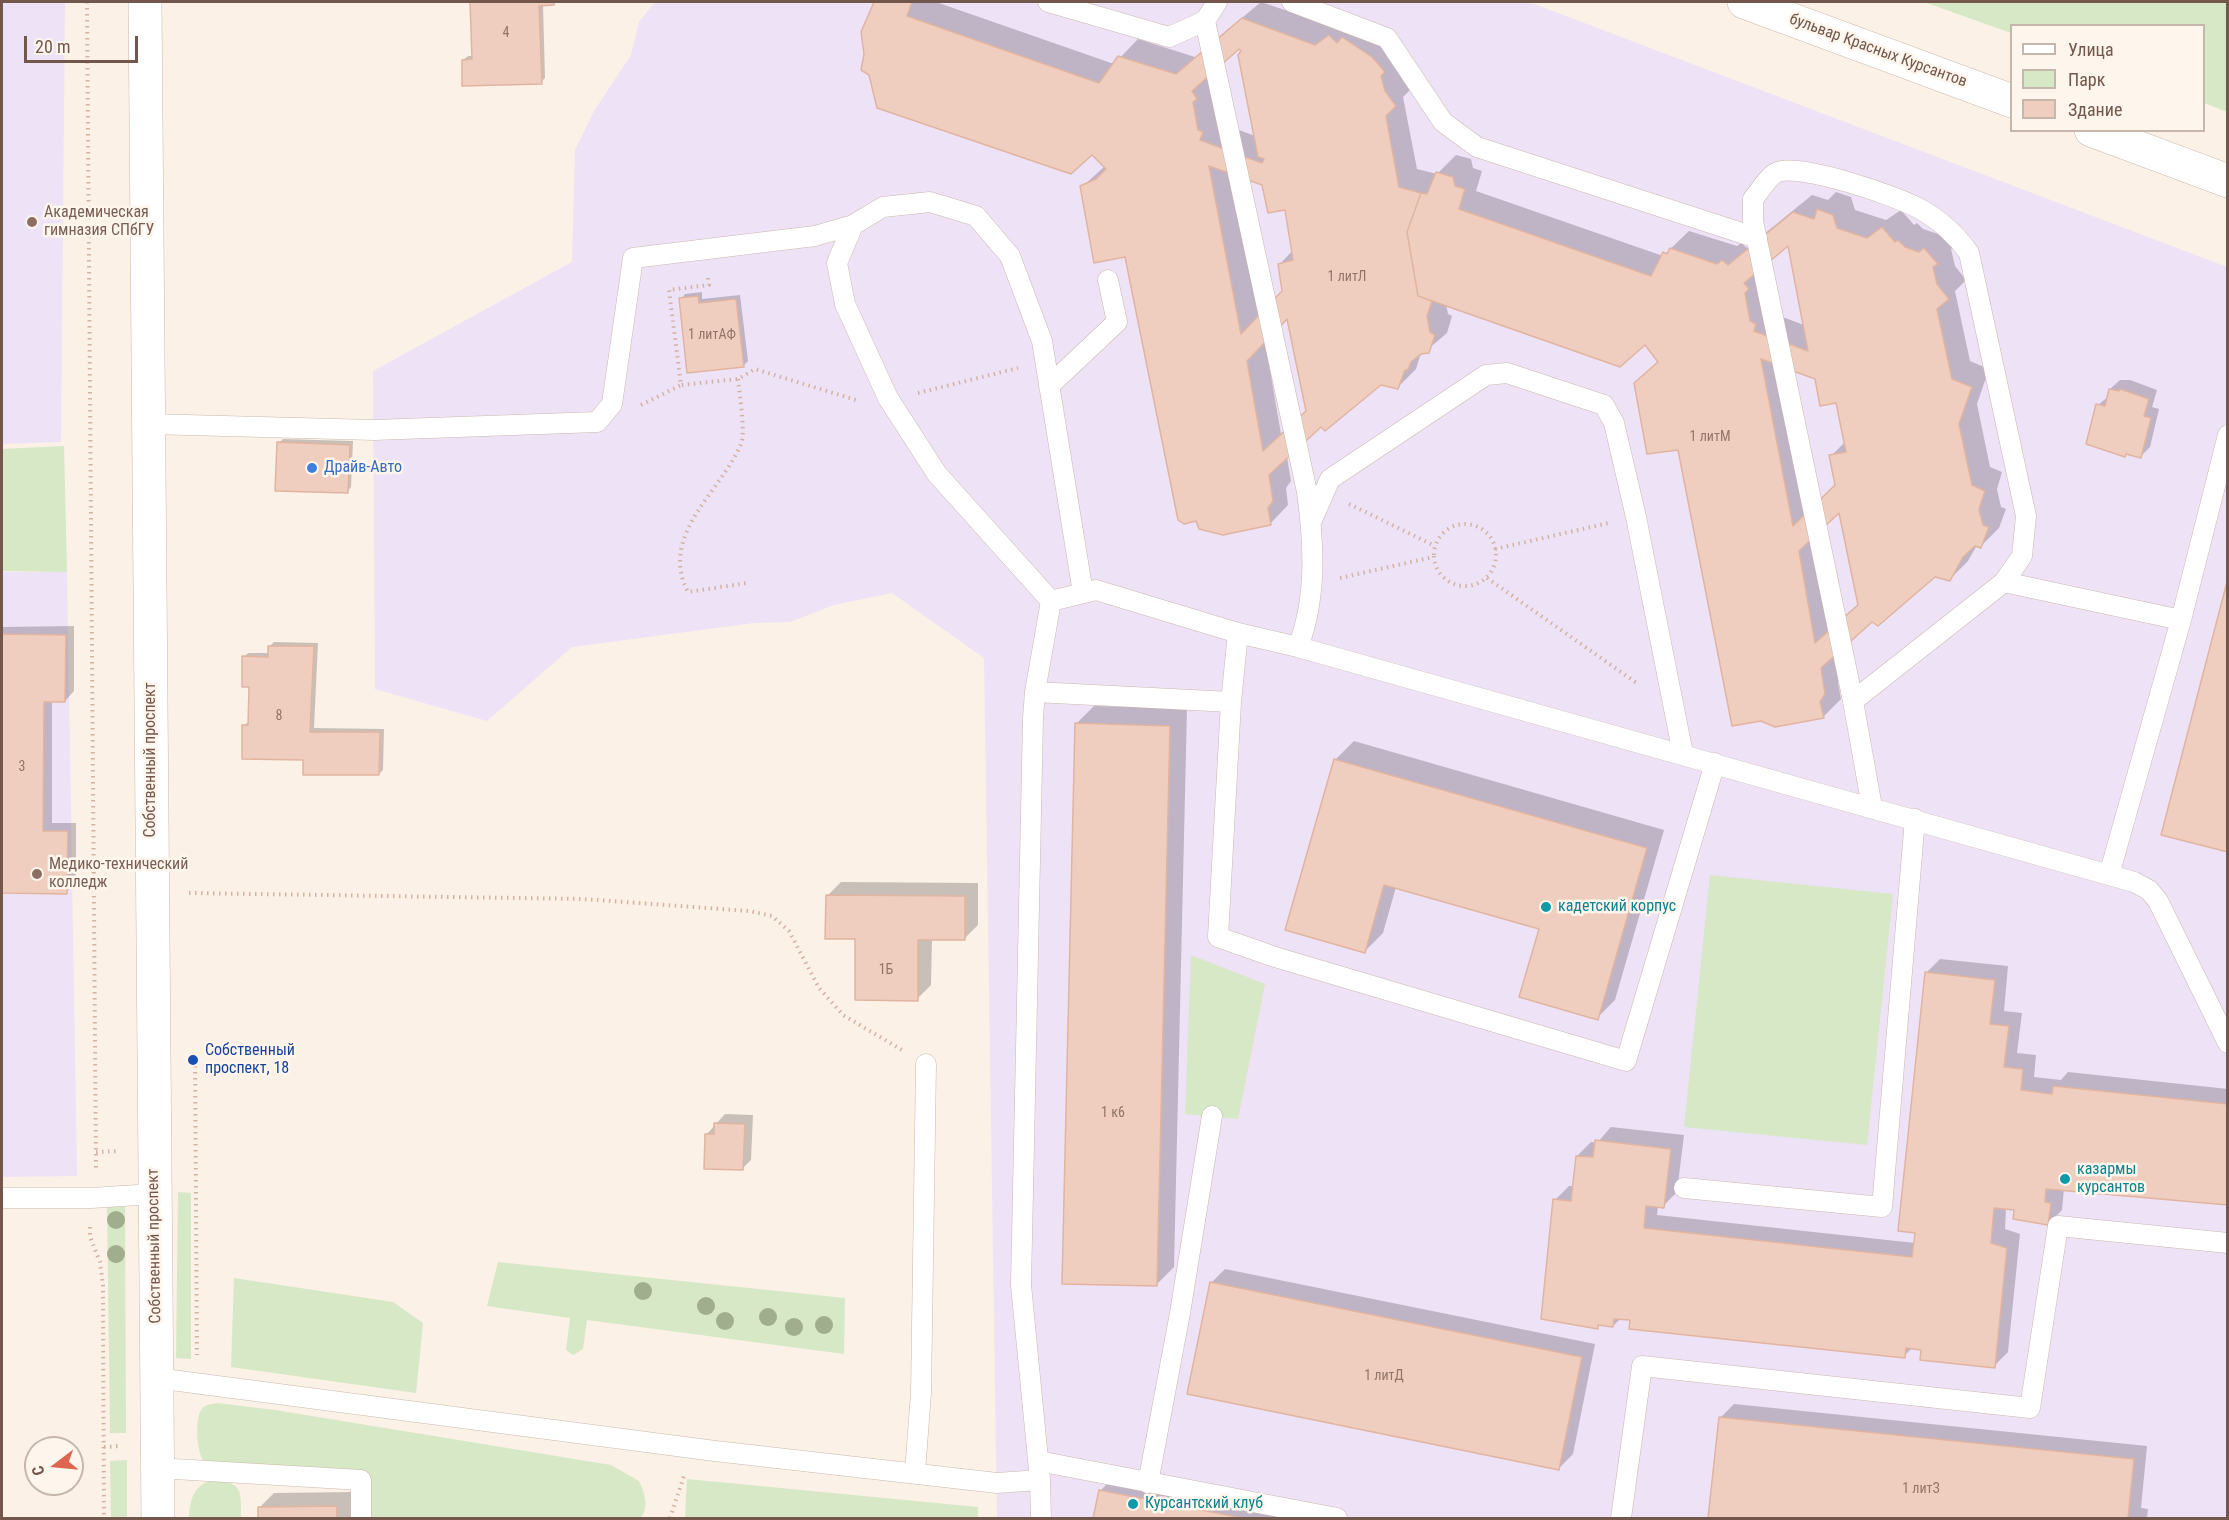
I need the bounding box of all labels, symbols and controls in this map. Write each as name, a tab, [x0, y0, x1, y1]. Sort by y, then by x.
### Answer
street label: бульвар Красных Курсантов	[1787, 10, 1969, 92]
scale bar	[27, 24, 141, 62]
legend	[2010, 24, 2205, 132]
house number: 4	[503, 25, 509, 41]
text: 20 m	[35, 36, 70, 57]
text: Улица	[2068, 39, 2114, 60]
text: Парк	[2068, 69, 2105, 90]
text: Здание	[2068, 99, 2122, 120]
place label: Академическая гимназия СПбГУ	[44, 203, 154, 241]
marker: Академическая гимназия СПбГУ	[25, 215, 39, 229]
house number: 1 литЛ	[1328, 269, 1366, 285]
house number: 1 литАФ	[688, 327, 736, 343]
house number: 1 литМ	[1690, 429, 1730, 445]
place label: Драйв-Авто	[324, 458, 402, 478]
marker: Драйв-Авто	[305, 461, 319, 475]
street label: Собственный проспект	[141, 682, 161, 838]
house number: 8	[276, 708, 282, 724]
house number: 3	[19, 759, 25, 775]
place label: Медико-технический колледж	[49, 855, 188, 893]
marker: Медико-технический колледж	[30, 867, 44, 881]
place label: кадетский корпус	[1558, 897, 1676, 917]
marker: кадетский корпус	[1539, 900, 1553, 914]
house number: 1Б	[879, 962, 893, 978]
place label: Собственный проспект, 18	[205, 1041, 295, 1079]
marker: Собственный проспект, 18	[186, 1053, 200, 1067]
house number: 1 к6	[1101, 1105, 1125, 1121]
place label: казармы курсантов	[2077, 1160, 2145, 1198]
street label: Собственный проспект	[144, 1168, 166, 1324]
marker: казармы курсантов	[2058, 1172, 2072, 1186]
house number: 1 литД	[1364, 1368, 1404, 1384]
north arrow	[24, 1436, 84, 1496]
text: С	[28, 1464, 49, 1478]
house number: 1 литЗ	[1902, 1481, 1940, 1497]
place label: Курсантский клуб	[1145, 1494, 1263, 1514]
marker: Курсантский клуб	[1126, 1497, 1140, 1511]

